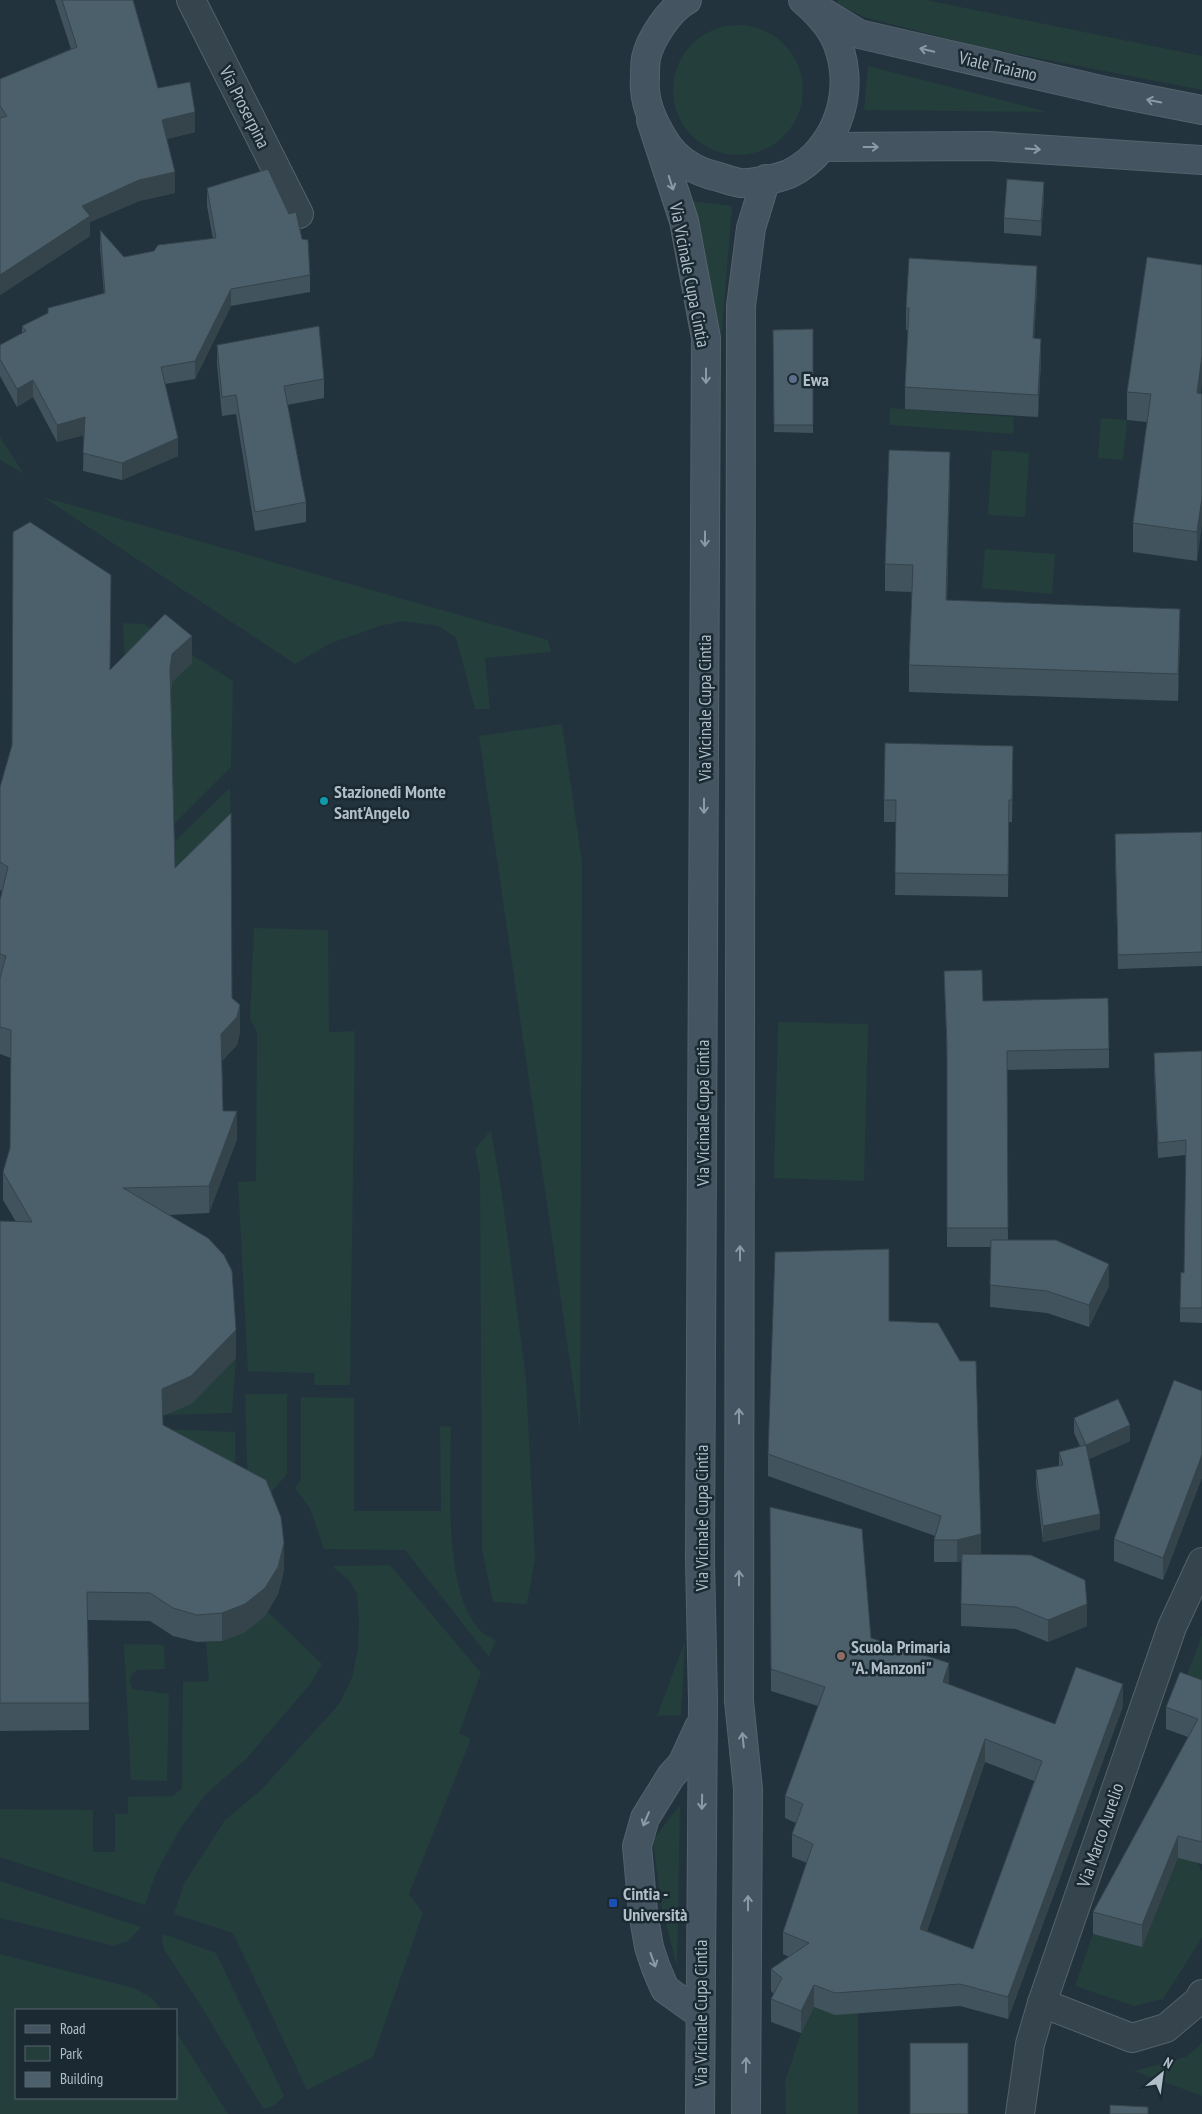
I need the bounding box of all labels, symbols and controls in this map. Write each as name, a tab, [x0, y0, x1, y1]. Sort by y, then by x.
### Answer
one-way arrow	[920, 45, 936, 54]
street label: Viale Traiano	[956, 46, 1040, 86]
street label: Via Proserpina	[214, 61, 275, 152]
one-way arrow	[1147, 95, 1163, 105]
one-way arrow	[862, 142, 878, 152]
one-way arrow	[1025, 145, 1041, 154]
one-way arrow	[667, 174, 677, 190]
street label: Via Vicinale Cupa Cintia	[665, 200, 715, 349]
one-way arrow	[701, 368, 711, 384]
place label: Ewa	[803, 368, 829, 391]
marker: Ewa	[787, 373, 799, 385]
one-way arrow	[700, 530, 710, 546]
street label: Via Vicinale Cupa Cintia	[693, 635, 716, 782]
place label: Stazionedi Monte Sant'Angelo	[334, 780, 446, 824]
marker: Stazionedi Monte Sant'Angelo	[318, 795, 330, 807]
one-way arrow	[699, 798, 709, 814]
street label: Via Vicinale Cupa Cintia	[691, 1040, 714, 1187]
one-way arrow	[735, 1245, 745, 1262]
one-way arrow	[734, 1408, 744, 1424]
street label: Via Vicinale Cupa Cintia	[690, 1445, 713, 1592]
one-way arrow	[734, 1570, 744, 1586]
place label: Scuola Primaria "A. Manzoni"	[851, 1635, 950, 1679]
marker: Scuola Primaria "A. Manzoni"	[835, 1650, 847, 1662]
one-way arrow	[738, 1733, 748, 1749]
street label: Via Marco Aurelio	[1071, 1780, 1129, 1891]
one-way arrow	[697, 1794, 707, 1810]
one-way arrow	[640, 1811, 650, 1826]
place label: Cintia - Università	[623, 1882, 687, 1926]
one-way arrow	[743, 1895, 753, 1912]
marker: Cintia - Università	[607, 1897, 619, 1909]
street label: Via Vicinale Cupa Cintia	[689, 1940, 712, 2087]
one-way arrow	[649, 1952, 658, 1967]
legend	[15, 2009, 178, 2099]
text: Road	[60, 2019, 86, 2038]
text: Park	[60, 2044, 82, 2063]
north arrow	[1137, 2049, 1187, 2099]
text: N	[1161, 2053, 1176, 2072]
one-way arrow	[741, 2058, 751, 2074]
text: Building	[60, 2069, 103, 2088]

